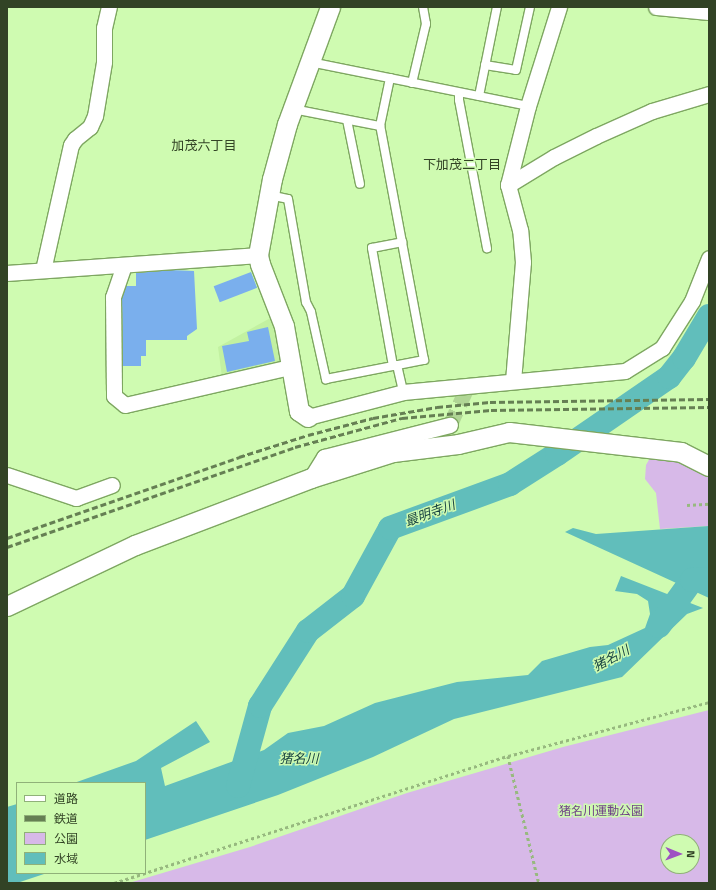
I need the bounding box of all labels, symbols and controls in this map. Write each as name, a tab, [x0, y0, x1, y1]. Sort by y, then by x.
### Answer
district label: 加茂六丁目	[172, 137, 236, 153]
district label: 下加茂二丁目	[423, 156, 501, 172]
water label: 最明寺川	[403, 497, 457, 529]
water label: 猪名川	[590, 642, 632, 674]
water label: 猪名川	[280, 750, 318, 766]
legend	[16, 782, 146, 874]
text: 道路	[54, 789, 78, 808]
park label: 猪名川運動公園	[559, 804, 643, 818]
text: 鉄道	[54, 809, 78, 828]
text: 公園	[54, 829, 78, 848]
north arrow	[660, 834, 700, 874]
text: 水域	[54, 849, 78, 868]
text: N	[683, 850, 699, 858]

